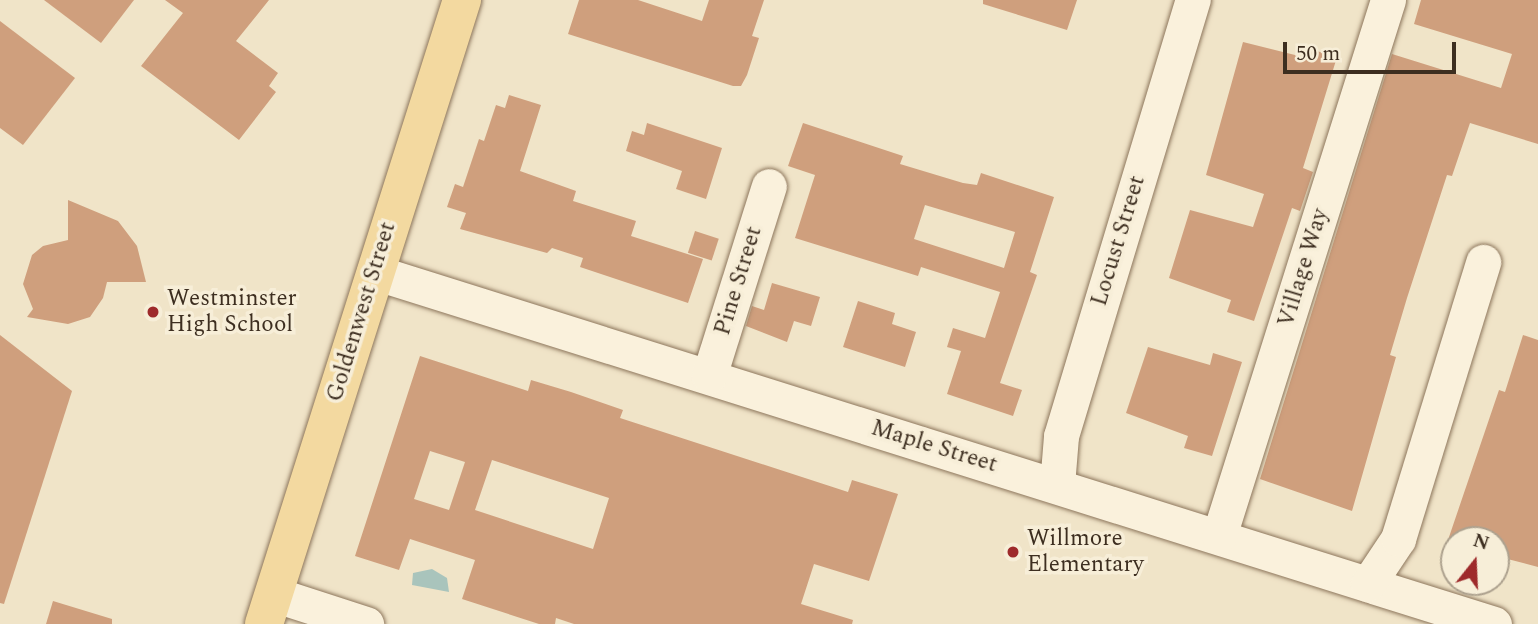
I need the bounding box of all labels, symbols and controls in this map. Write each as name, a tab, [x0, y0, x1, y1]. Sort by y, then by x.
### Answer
scale bar	[1286, 28, 1459, 72]
text: 50 m	[1296, 38, 1340, 70]
street label: Locust Street	[1086, 172, 1152, 310]
street label: Village Way	[1273, 205, 1335, 331]
street label: Goldenwest Street	[322, 219, 402, 405]
street label: Pine Street	[709, 223, 769, 339]
place label: Westminster High School	[167, 285, 297, 339]
marker: Westminster High School	[145, 304, 161, 320]
street label: Maple Street	[868, 415, 1000, 479]
place label: Willmore Elementary	[1027, 525, 1144, 579]
north arrow	[1440, 526, 1510, 596]
text: N	[1469, 526, 1493, 559]
marker: Willmore Elementary	[1005, 544, 1021, 560]

